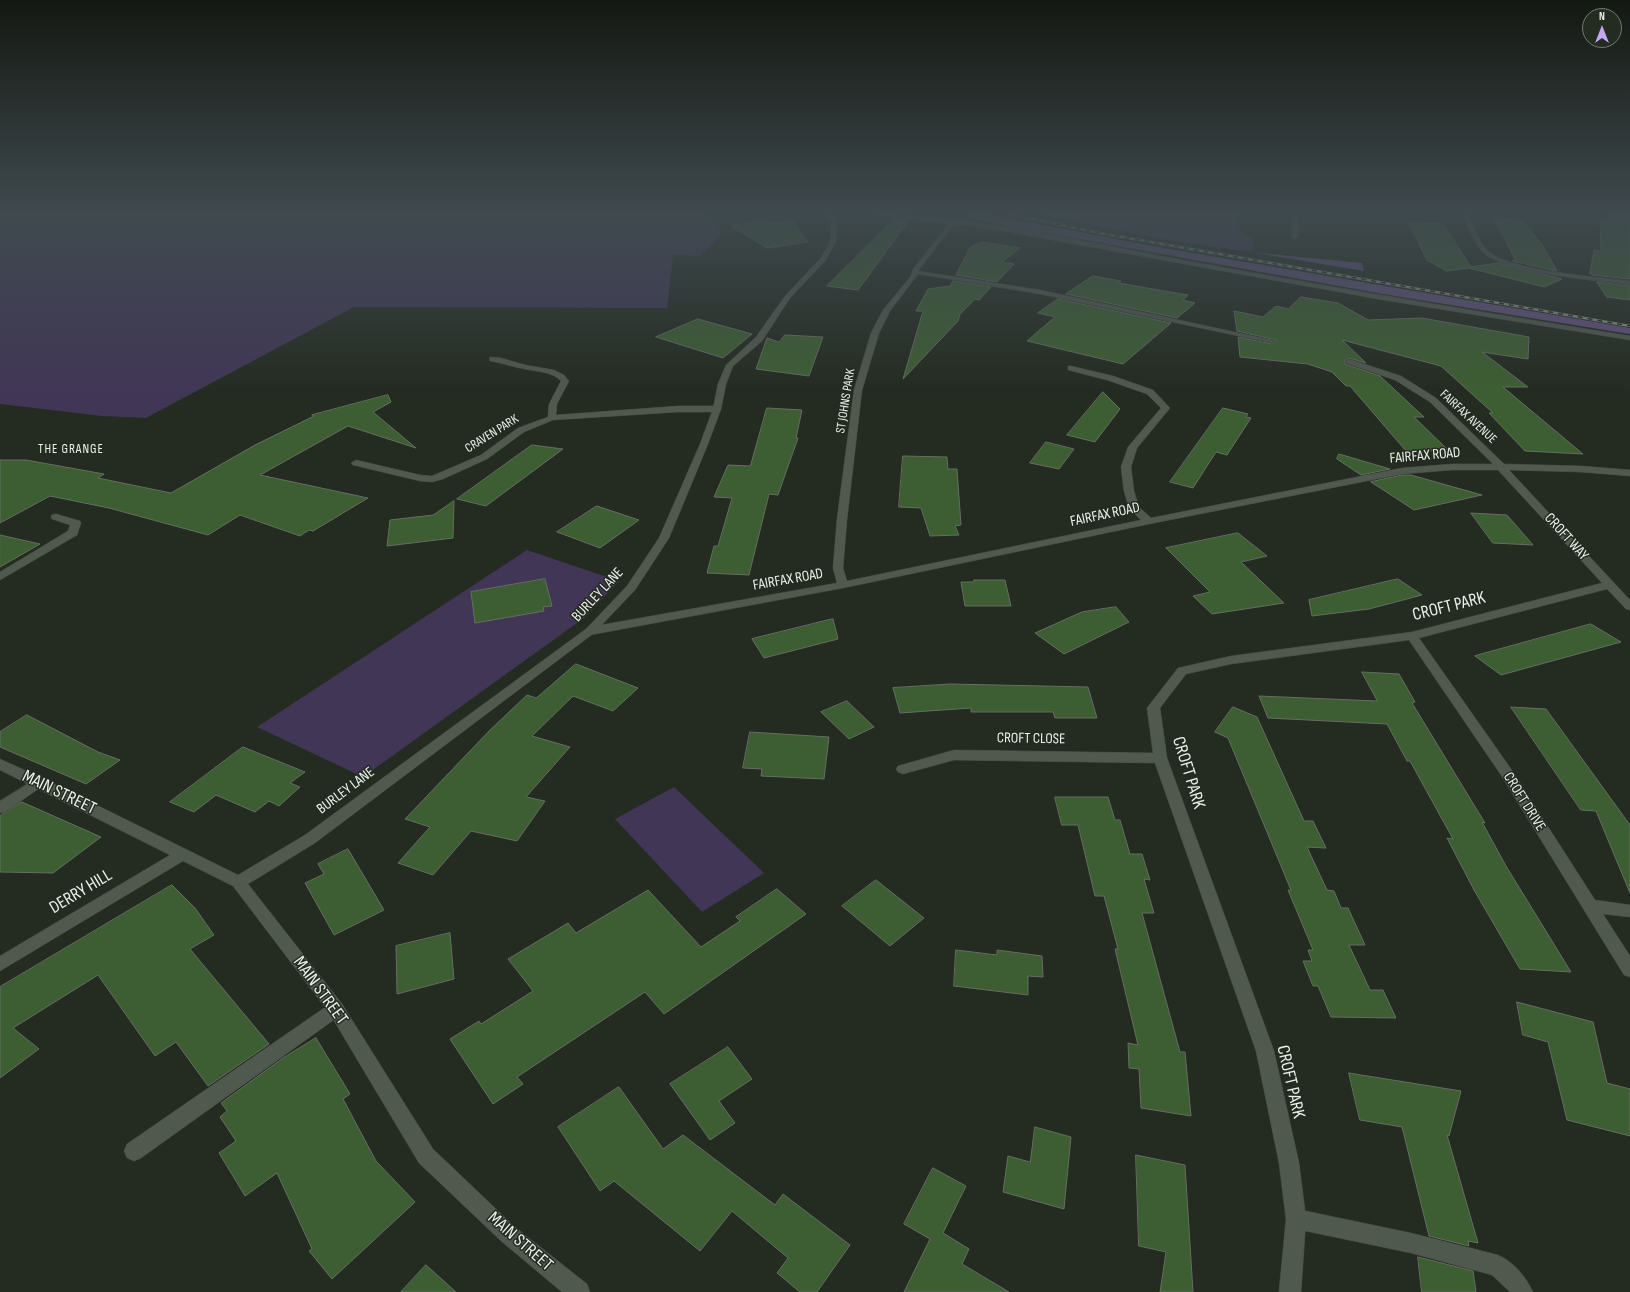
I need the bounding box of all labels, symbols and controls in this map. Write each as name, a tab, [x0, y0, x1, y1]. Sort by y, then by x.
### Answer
north arrow	[1582, 8, 1622, 48]
text: N	[1599, 10, 1605, 23]
street label: ST JOHNS PARK	[833, 367, 859, 435]
street label: FAIRFAX AVENUE	[1436, 387, 1500, 447]
street label: CRAVEN PARK	[462, 411, 522, 457]
district label: THE GRANGE	[38, 442, 104, 458]
street label: FAIRFAX ROAD	[1389, 444, 1461, 468]
street label: FAIRFAX ROAD	[1069, 499, 1141, 531]
street label: CROFT WAY	[1540, 510, 1592, 564]
street label: BURLEY LANE	[568, 564, 628, 626]
street label: FAIRFAX ROAD	[752, 565, 824, 595]
street label: CROFT PARK	[1410, 588, 1488, 626]
street label: CROFT CLOSE	[997, 729, 1065, 749]
street label: CROFT PARK	[1167, 734, 1209, 812]
street label: BURLEY LANE	[314, 764, 378, 818]
street label: MAIN STREET	[19, 766, 99, 820]
street label: CROFT DRIVE	[1499, 769, 1549, 835]
street label: DERRY HILL	[46, 865, 116, 919]
street label: MAIN STREET	[288, 953, 352, 1029]
street label: CROFT PARK	[1271, 1043, 1309, 1121]
street label: MAIN STREET	[483, 1208, 557, 1276]

